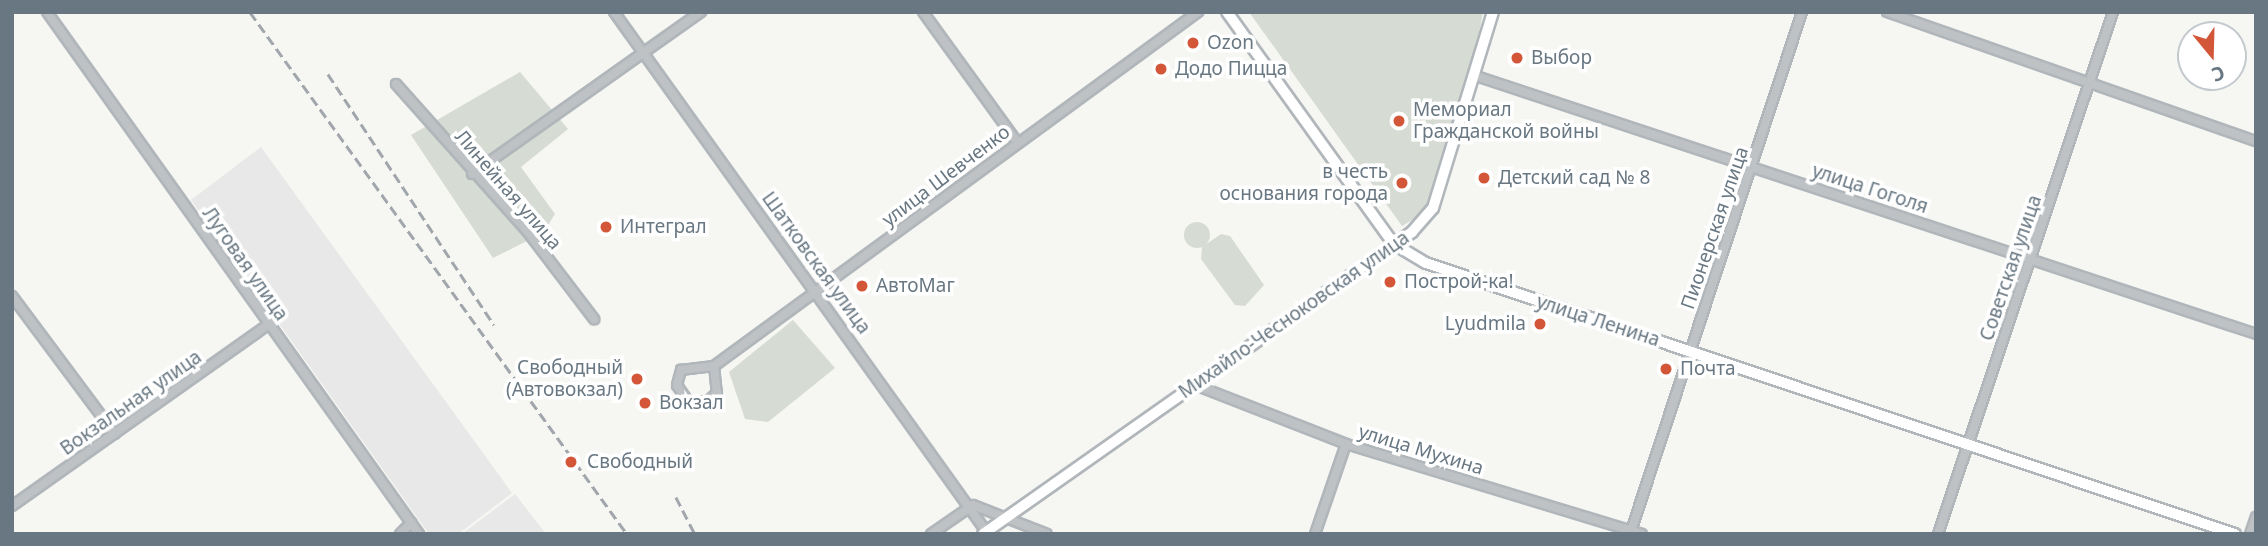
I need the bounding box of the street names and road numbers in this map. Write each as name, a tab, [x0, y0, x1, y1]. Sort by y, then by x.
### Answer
street label: улица Шевченко	[878, 121, 1014, 231]
street label: Линейная улица	[450, 126, 566, 254]
street label: Пионерская улица	[1677, 144, 1753, 312]
street label: улица Гоголя	[1809, 160, 1931, 218]
street label: Шатковская улица	[757, 188, 875, 338]
street label: Советская улица	[1975, 192, 2047, 344]
street label: Луговая улица	[197, 203, 293, 325]
street label: Михайло-Чесноковская улица	[1174, 227, 1414, 403]
street label: улица Ленина	[1533, 290, 1663, 352]
street label: Вокзальная улица	[56, 346, 206, 460]
street label: улица Мухина	[1356, 420, 1486, 480]

